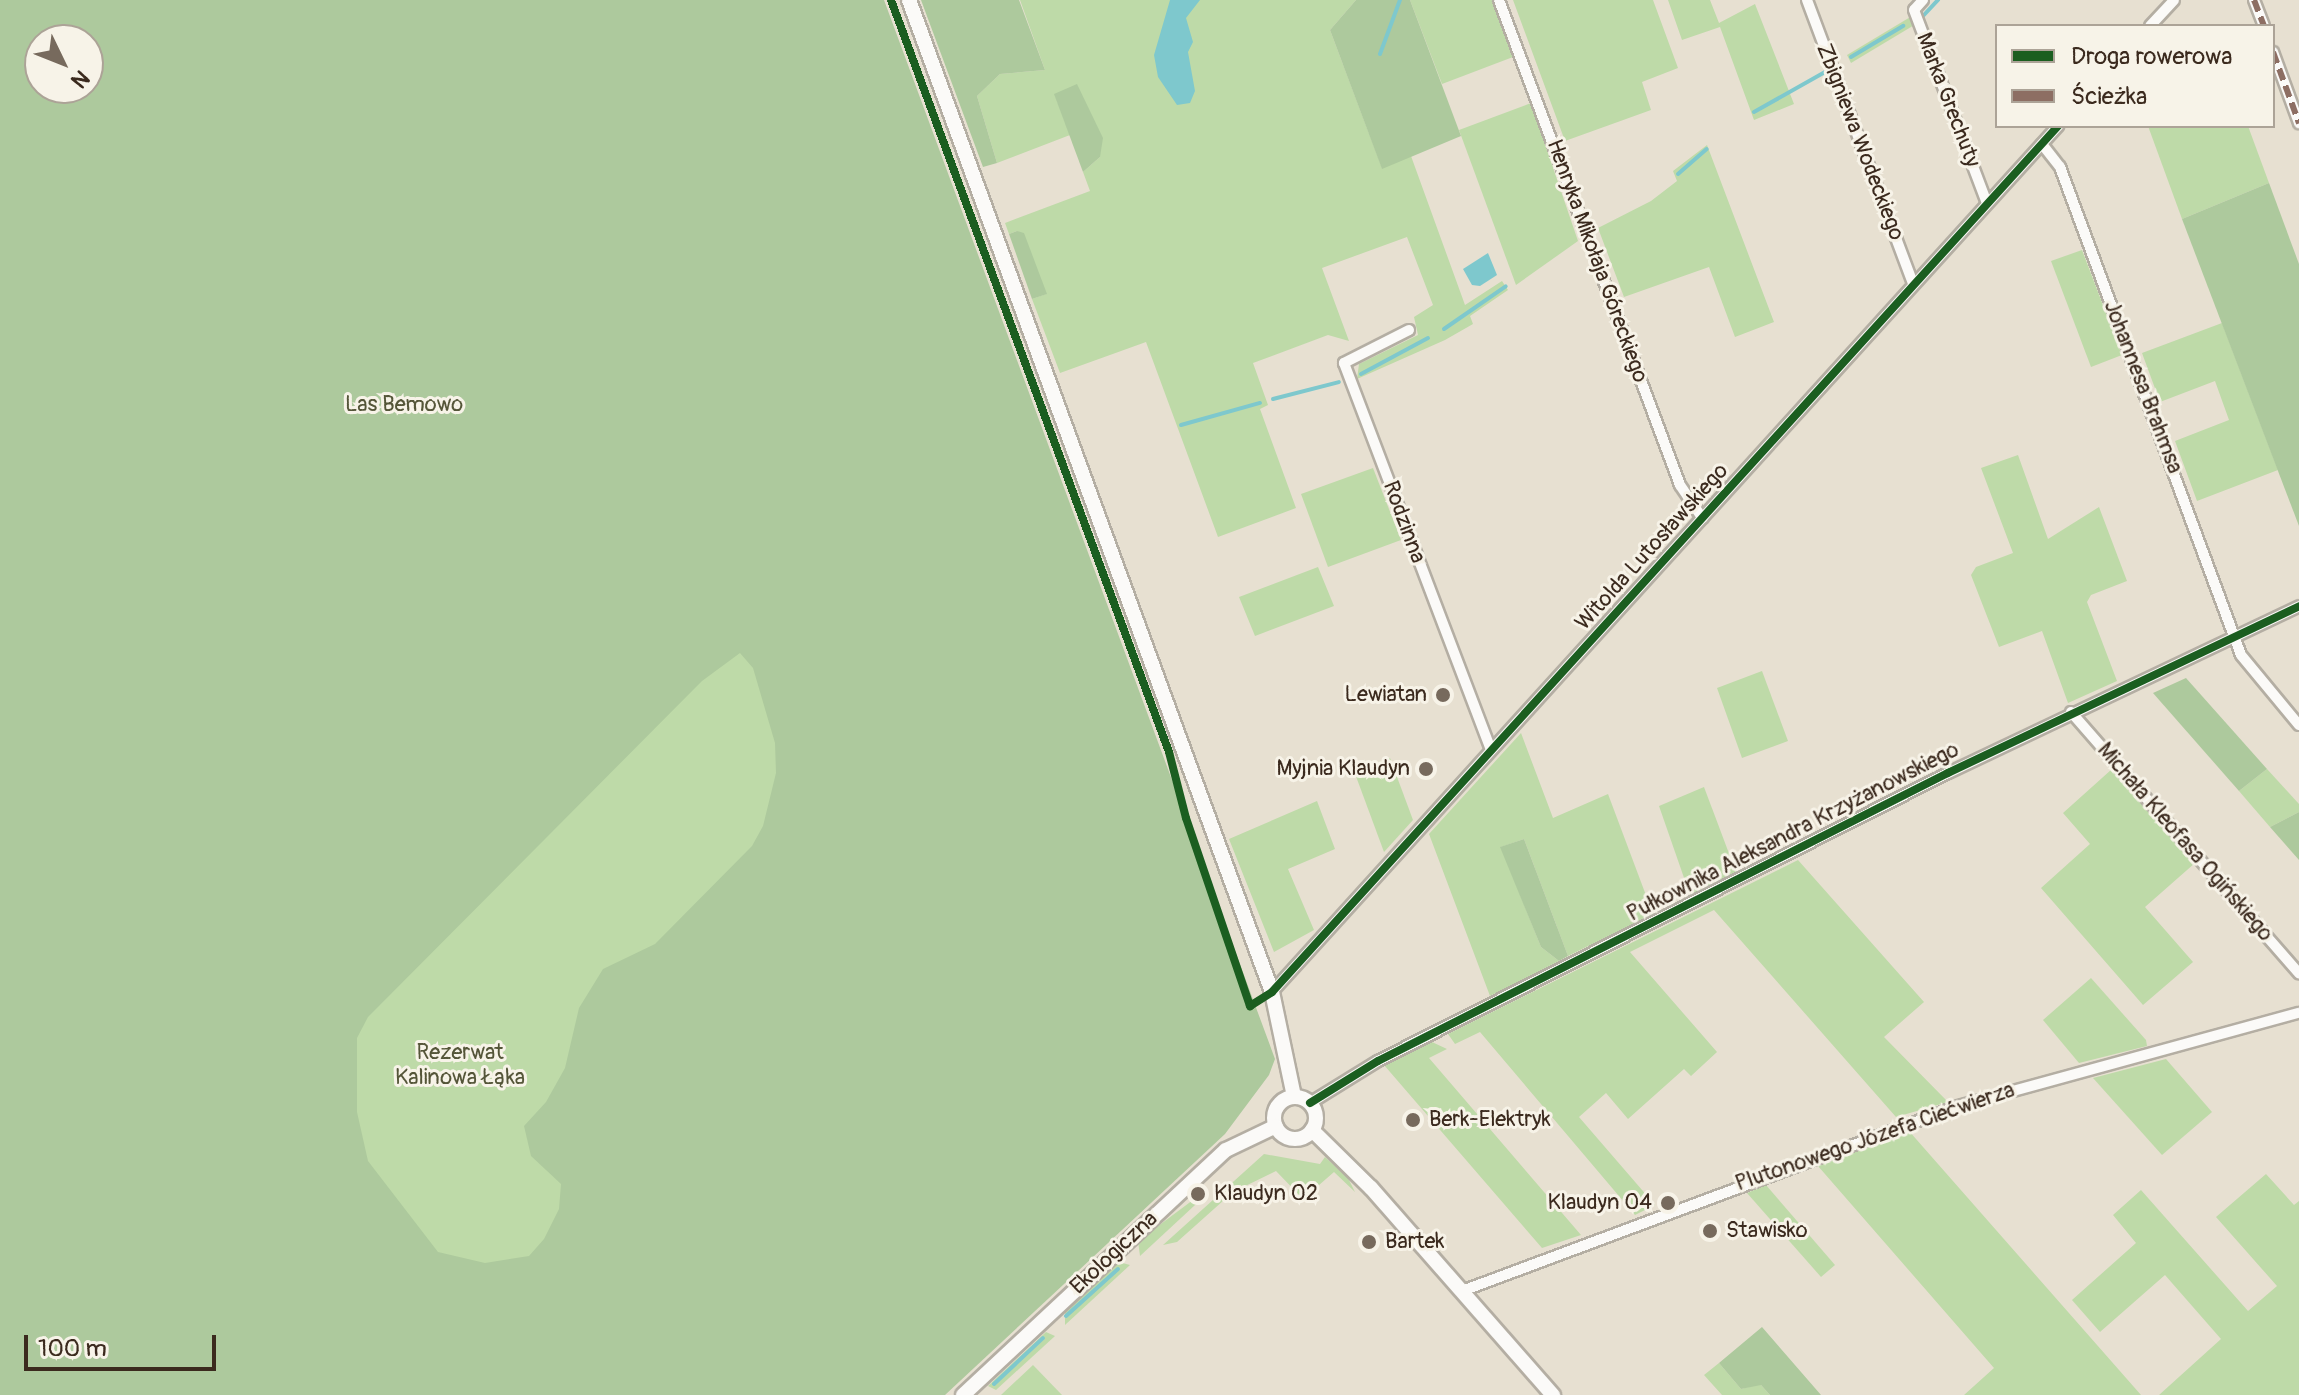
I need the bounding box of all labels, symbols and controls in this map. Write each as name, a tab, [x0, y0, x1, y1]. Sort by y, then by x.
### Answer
north arrow	[24, 24, 104, 104]
legend	[1995, 24, 2275, 128]
street label: Marka Grechuty	[1910, 29, 1986, 171]
street label: Zbigniewa Wodeckiego	[1810, 40, 1910, 244]
text: Droga rowerowa	[2071, 42, 2232, 71]
text: N	[65, 64, 95, 94]
text: Ścieżka	[2071, 82, 2147, 111]
street label: Henryka Mikołaja Góreckiego	[1541, 136, 1653, 386]
street label: Johannesa Brahmsa	[2098, 297, 2188, 477]
park label: Las Bemowo	[345, 392, 463, 418]
street label: Witolda Lutosławskiego	[1570, 458, 1734, 636]
street label: Rodzinna	[1377, 477, 1431, 567]
place label: Lewiatan	[1345, 682, 1427, 708]
marker: Lewiatan	[1434, 686, 1452, 704]
street label: Pułkownika Aleksandra Krzyżanowskiego	[1623, 737, 1963, 927]
street label: Michała Kleofasa Ogińskiego	[2092, 737, 2278, 947]
place label: Myjnia Klaudyn	[1276, 756, 1410, 782]
marker: Myjnia Klaudyn	[1417, 760, 1435, 778]
park label: Rezerwat Kalinowa Łąka	[395, 1039, 525, 1090]
street label: Plutonowego Józefa Ciećwierza	[1732, 1077, 2018, 1197]
place label: Berk-Elektryk	[1429, 1107, 1551, 1133]
marker: Berk-Elektryk	[1404, 1111, 1422, 1129]
place label: Klaudyn 02	[1214, 1181, 1318, 1207]
marker: Klaudyn 02	[1189, 1185, 1207, 1203]
place label: Klaudyn 04	[1548, 1190, 1652, 1216]
marker: Klaudyn 04	[1659, 1194, 1677, 1212]
street label: Ekologiczna	[1065, 1206, 1163, 1300]
place label: Stawisko	[1726, 1218, 1808, 1244]
marker: Stawisko	[1701, 1222, 1719, 1240]
place label: Bartek	[1385, 1229, 1444, 1255]
marker: Bartek	[1360, 1233, 1378, 1251]
scale bar	[28, 1319, 220, 1369]
text: 100 m	[38, 1334, 107, 1363]

